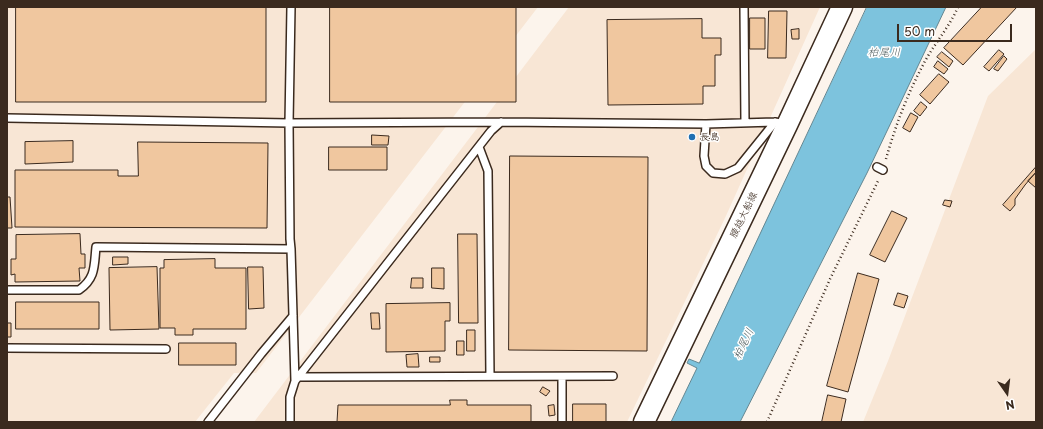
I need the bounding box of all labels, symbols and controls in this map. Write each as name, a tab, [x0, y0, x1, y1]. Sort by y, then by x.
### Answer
scale bar	[899, 16, 1014, 42]
text: 50 m	[904, 22, 935, 40]
water label: 柏尾川	[868, 46, 900, 60]
place label: 長島	[700, 131, 720, 143]
marker: 長島	[687, 132, 697, 142]
street label: 腰越大船線	[728, 190, 760, 240]
water label: 柏尾川	[731, 326, 757, 362]
north arrow	[987, 373, 1027, 413]
text: N	[1004, 396, 1016, 414]

